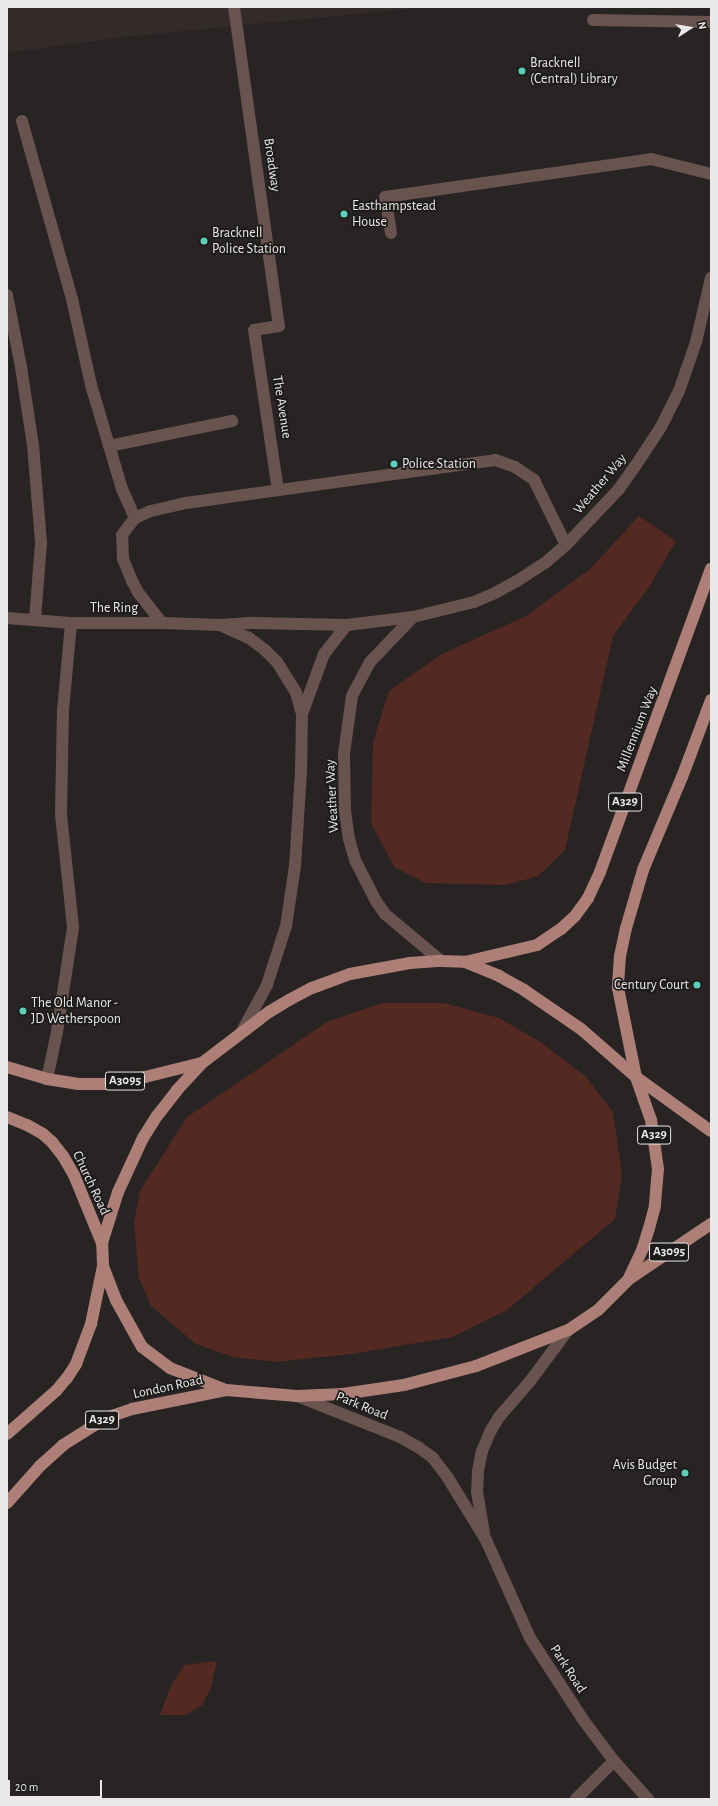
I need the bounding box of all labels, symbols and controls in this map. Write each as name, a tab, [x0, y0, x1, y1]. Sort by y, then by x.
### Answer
north arrow	[670, 8, 710, 48]
text: N	[696, 21, 708, 30]
place label: Bracknell (Central) Library	[530, 55, 618, 88]
marker: Bracknell (Central) Library	[517, 66, 527, 76]
street label: Broadway	[260, 137, 284, 193]
place label: Easthampstead House	[352, 198, 436, 230]
marker: Easthampstead House	[339, 209, 349, 219]
place label: Bracknell Police Station	[212, 225, 286, 258]
marker: Bracknell Police Station	[199, 236, 209, 246]
street label: The Avenue	[269, 374, 295, 440]
street label: Weather Way	[570, 450, 630, 518]
place label: Police Station	[402, 456, 476, 472]
marker: Police Station	[389, 459, 399, 469]
street label: The Ring	[90, 600, 138, 616]
street label: Millennium Way	[613, 684, 661, 774]
street label: Weather Way	[322, 759, 342, 833]
road number: A329	[608, 791, 642, 813]
place label: Century Court	[614, 977, 689, 993]
marker: Century Court	[692, 980, 702, 990]
place label: The Old Manor - JD Wetherspoon	[31, 995, 121, 1028]
marker: The Old Manor - JD Wetherspoon	[18, 1006, 28, 1016]
road number: A3095	[104, 1070, 146, 1092]
road number: A329	[637, 1124, 671, 1146]
street label: Church Road	[69, 1148, 113, 1218]
road number: A3095	[648, 1241, 690, 1263]
street label: London Road	[132, 1371, 204, 1403]
street label: Park Road	[334, 1388, 390, 1424]
road number: A329	[85, 1409, 119, 1431]
place label: Avis Budget Group	[613, 1457, 677, 1490]
marker: Avis Budget Group	[680, 1468, 690, 1478]
street label: Park Road	[546, 1642, 590, 1696]
scale bar	[10, 1772, 104, 1798]
text: 20 m	[15, 1781, 38, 1793]

